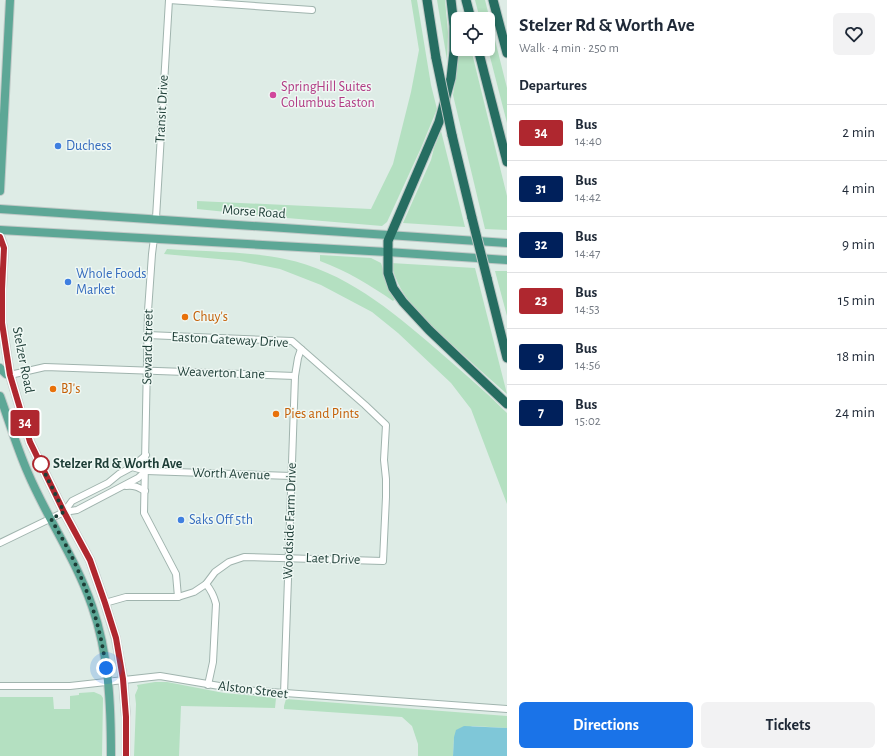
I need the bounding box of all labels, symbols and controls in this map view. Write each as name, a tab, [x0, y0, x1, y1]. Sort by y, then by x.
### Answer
map controls	[451, 12, 495, 56]
button: locate	[451, 12, 495, 56]
button: heart	[833, 13, 875, 55]
text: Stelzer Rd & Worth Ave	[519, 16, 695, 35]
text: Walk · 4 min · 250 m	[519, 42, 619, 55]
street label: Transit Drive	[153, 74, 171, 144]
text: Departures	[519, 78, 587, 93]
place label: SpringHill Suites Columbus Easton	[281, 80, 375, 110]
marker: SpringHill Suites Columbus Easton	[268, 90, 278, 100]
text: Bus	[575, 117, 597, 132]
text: 2 min	[842, 125, 875, 140]
text: 34	[534, 126, 548, 140]
text: 14:40	[575, 135, 602, 148]
place label: Duchess	[66, 139, 112, 153]
marker: Duchess	[53, 141, 63, 151]
text: Bus	[575, 173, 597, 188]
text: 4 min	[842, 181, 875, 196]
text: 31	[535, 182, 547, 196]
text: 14:42	[575, 191, 601, 204]
street label: Morse Road	[222, 203, 286, 221]
text: Bus	[575, 229, 597, 244]
text: 9 min	[842, 237, 875, 252]
text: 32	[535, 238, 547, 252]
text: 14:47	[575, 247, 600, 260]
place label: Whole Foods Market	[76, 267, 147, 297]
marker: Whole Foods Market	[63, 277, 73, 287]
text: Bus	[575, 285, 597, 300]
text: 15 min	[838, 293, 875, 308]
text: 23	[535, 294, 547, 308]
text: 14:53	[575, 303, 600, 316]
street label: Seward Street	[140, 309, 156, 385]
place label: Chuy's	[193, 310, 228, 324]
marker: Chuy's	[180, 312, 190, 322]
street label: Stelzer Road	[10, 326, 36, 394]
street label: Easton Gateway Drive	[171, 330, 289, 350]
text: Bus	[575, 341, 597, 356]
text: 18 min	[837, 349, 875, 364]
text: 9	[538, 350, 544, 364]
text: 14:56	[575, 359, 600, 372]
street label: Weaverton Lane	[177, 364, 265, 382]
place label: BJ's	[61, 382, 80, 396]
marker: BJ's	[48, 384, 58, 394]
text: Bus	[575, 397, 597, 412]
text: 24 min	[835, 405, 875, 420]
text: 7	[538, 406, 544, 420]
place label: Pies and Pints	[284, 407, 359, 421]
marker: Pies and Pints	[271, 409, 281, 419]
line badge: 34	[7, 410, 43, 436]
text: 15:02	[575, 415, 601, 428]
text: 34	[18, 416, 32, 430]
marker: Stelzer Rd & Worth Ave	[32, 455, 50, 473]
place label: Stelzer Rd & Worth Ave	[53, 457, 183, 471]
street label: Woodside Farm Drive	[281, 462, 299, 580]
street label: Worth Avenue	[192, 466, 270, 482]
place label: Saks Off 5th	[189, 513, 253, 527]
marker: Saks Off 5th	[176, 515, 186, 525]
street label: Laet Drive	[305, 551, 361, 567]
your location	[96, 658, 116, 678]
street label: Alston Street	[217, 679, 289, 701]
button: Directions	[519, 702, 693, 748]
button: Tickets	[701, 702, 875, 748]

